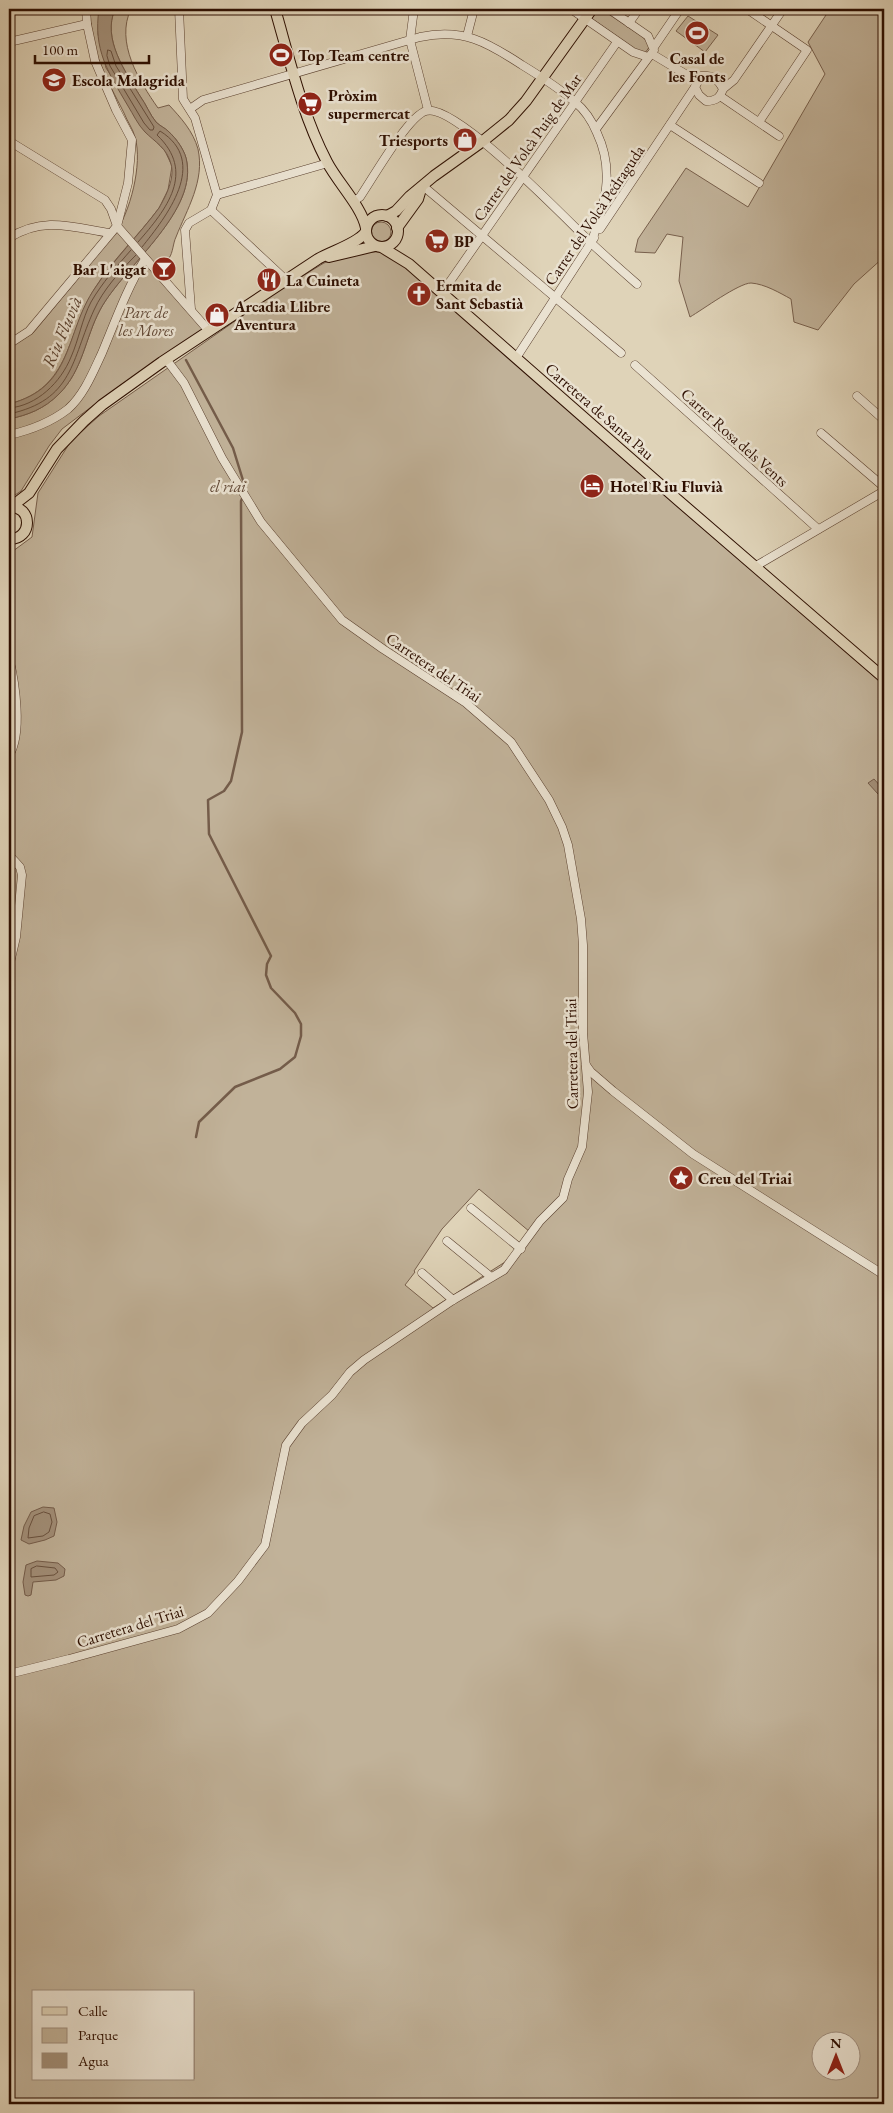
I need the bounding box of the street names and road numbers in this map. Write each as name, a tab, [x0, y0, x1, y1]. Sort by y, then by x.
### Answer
street label: Carrer del Volcà Puig de Mar	[468, 69, 587, 225]
street label: Carrer del Volcà Pedraguda	[540, 141, 650, 290]
street label: Carretera de Santa Pau	[541, 358, 659, 465]
street label: Carrer Rosa dels Vents	[676, 383, 793, 491]
street label: Carretera del Triai	[382, 628, 486, 707]
street label: Carretera del Triai	[560, 998, 583, 1110]
street label: Carretera del Triai	[74, 1600, 186, 1653]

